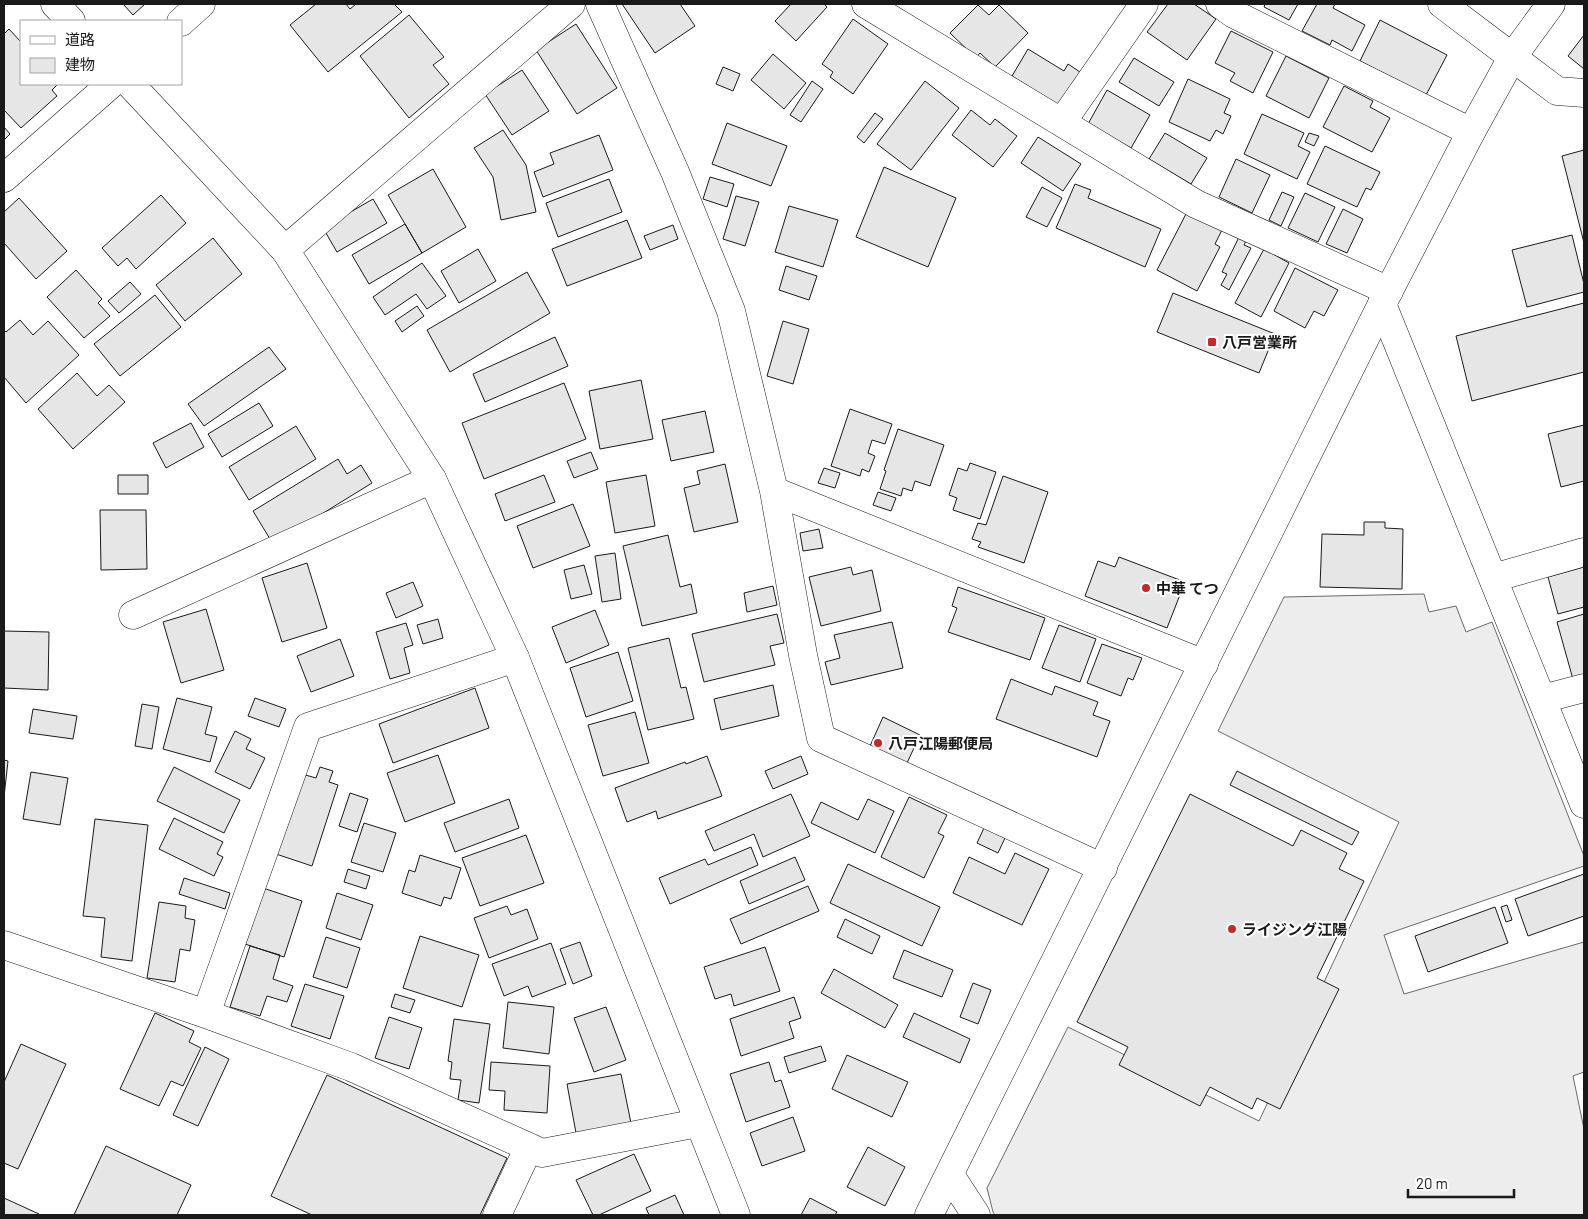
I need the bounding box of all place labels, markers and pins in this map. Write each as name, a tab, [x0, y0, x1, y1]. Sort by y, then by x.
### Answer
place label: 八戸営業所	[1222, 333, 1297, 351]
marker: 八戸営業所	[1206, 336, 1218, 348]
place label: 中華 てつ	[1156, 579, 1219, 597]
marker: 中華 てつ	[1140, 582, 1152, 594]
place label: 八戸江陽郵便局	[888, 734, 993, 752]
marker: 八戸江陽郵便局	[872, 737, 884, 749]
place label: ライジング江陽	[1242, 920, 1347, 938]
marker: ライジング江陽	[1226, 923, 1238, 935]

